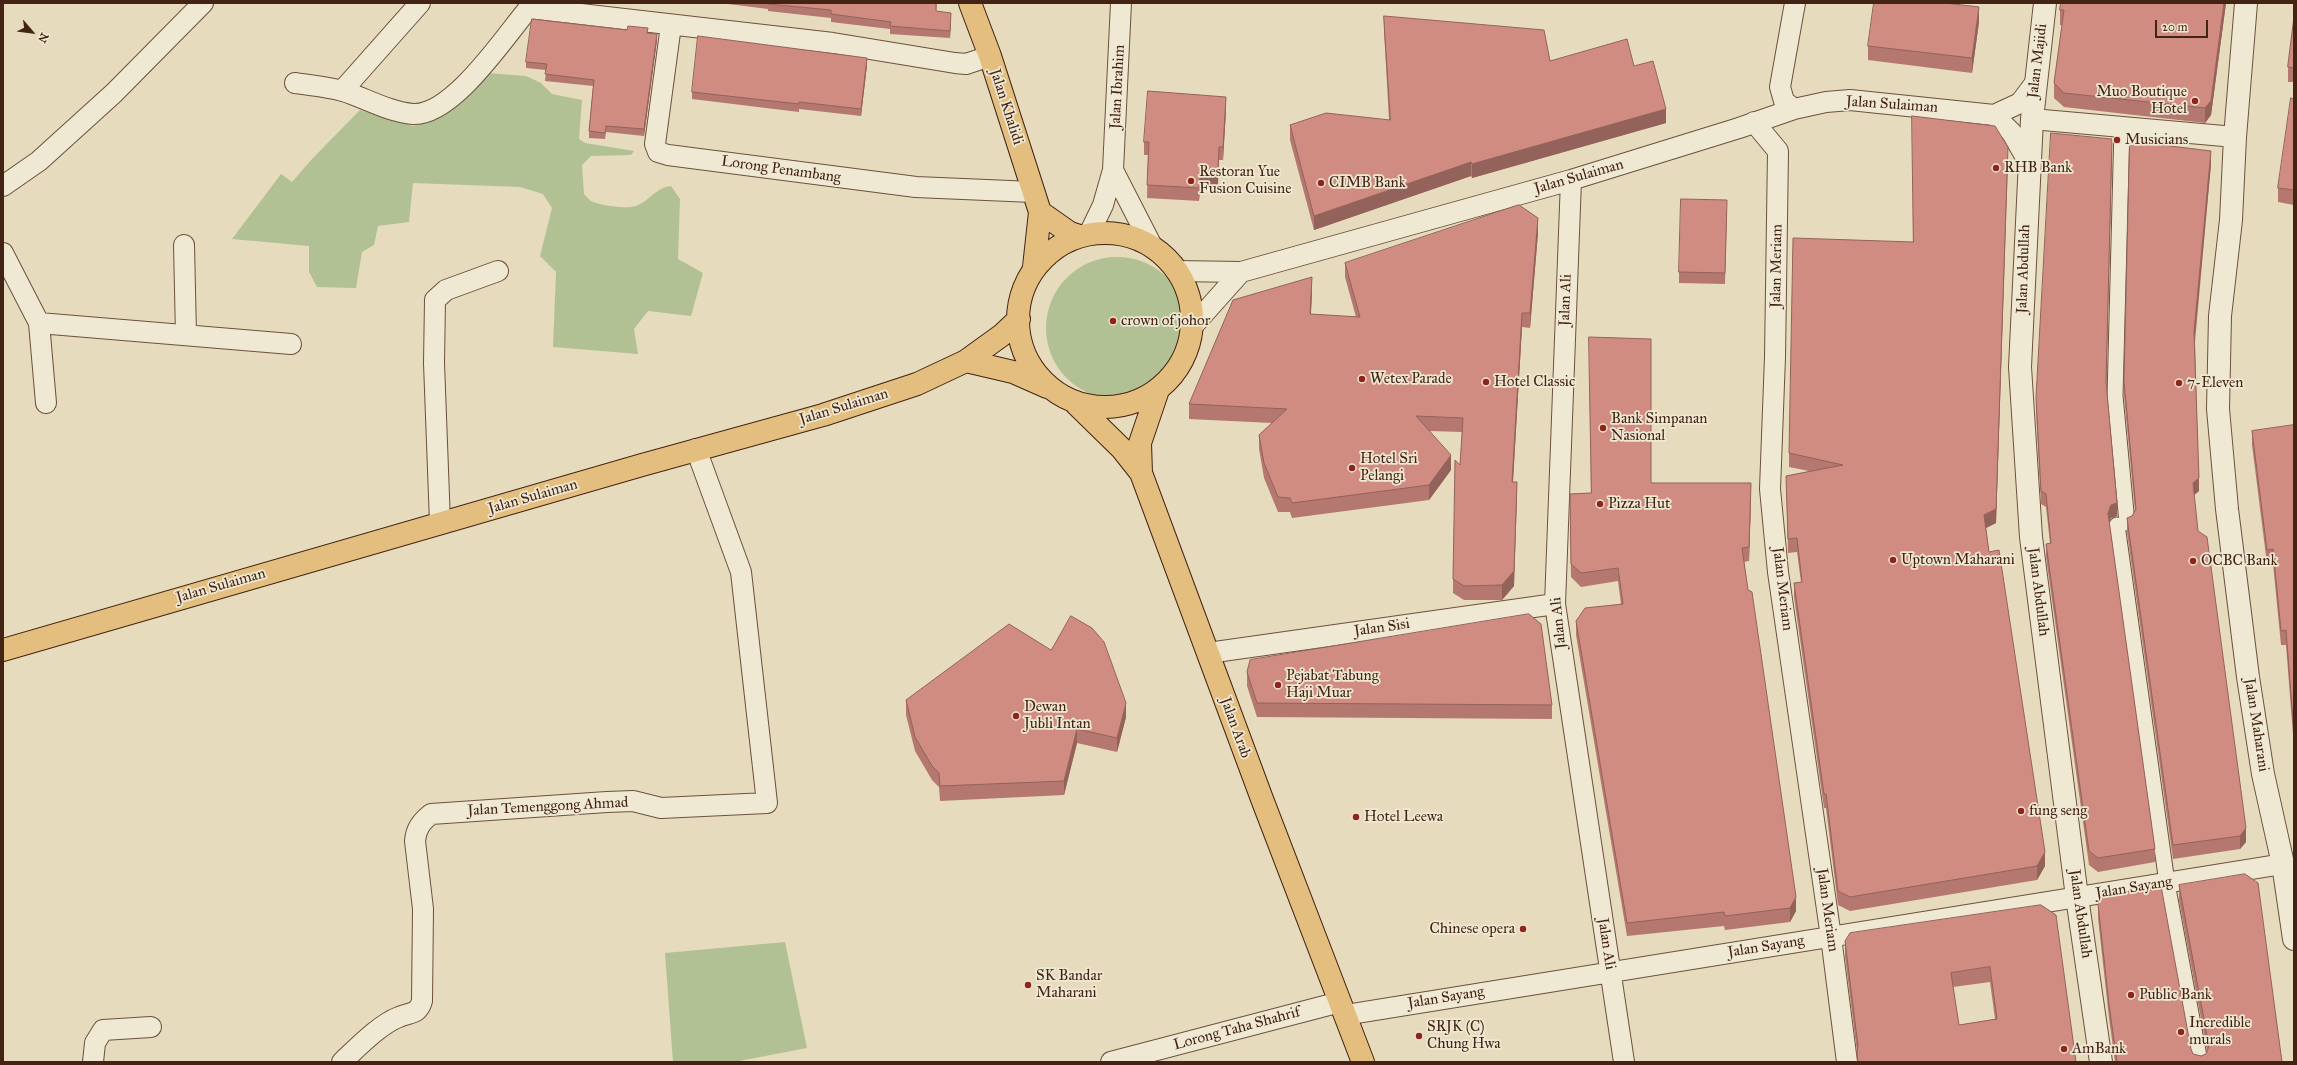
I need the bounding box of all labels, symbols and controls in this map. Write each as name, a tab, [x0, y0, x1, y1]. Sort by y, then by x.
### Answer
north arrow	[12, 12, 52, 52]
scale bar	[2157, 12, 2210, 38]
text: 20 m	[2162, 20, 2188, 34]
street label: Jalan Majidi	[2025, 23, 2051, 99]
text: N	[35, 31, 51, 45]
street label: Jalan Ibrahim	[1107, 44, 1129, 130]
street label: Jalan Khalidi	[985, 67, 1027, 147]
place label: Muo Boutique Hotel	[2096, 83, 2187, 118]
street label: Jalan Sulaiman	[1845, 93, 1939, 117]
marker: Muo Boutique Hotel	[2190, 96, 2200, 106]
place label: Musicians	[2125, 131, 2188, 149]
marker: Musicians	[2112, 135, 2122, 145]
street label: Lorong Penambang	[720, 153, 842, 187]
street label: Jalan Sulaiman	[1532, 156, 1626, 198]
place label: RHB Bank	[2004, 159, 2072, 177]
place label: Restoran Yue Fusion Cuisine	[1199, 163, 1291, 198]
marker: RHB Bank	[1991, 163, 2001, 173]
place label: CIMB Bank	[1329, 174, 1406, 192]
marker: Restoran Yue Fusion Cuisine	[1186, 176, 1196, 186]
marker: CIMB Bank	[1316, 178, 1326, 188]
street label: Jalan Meriam	[1767, 224, 1787, 308]
street label: Jalan Abdullah	[2013, 224, 2035, 314]
street label: Jalan Ali	[1556, 274, 1576, 326]
place label: crown of johor	[1121, 312, 1210, 330]
marker: crown of johor	[1108, 316, 1118, 326]
place label: Wetex Parade	[1370, 370, 1452, 388]
place label: Hotel Classic	[1494, 373, 1575, 391]
marker: Wetex Parade	[1357, 374, 1367, 384]
place label: 7-Eleven	[2187, 374, 2243, 392]
marker: Hotel Classic	[1481, 377, 1491, 387]
marker: 7-Eleven	[2174, 378, 2184, 388]
street label: Jalan Sulaiman	[797, 385, 891, 429]
place label: Bank Simpanan Nasional	[1611, 410, 1707, 445]
marker: Bank Simpanan Nasional	[1598, 423, 1608, 433]
place label: Hotel Sri Pelangi	[1360, 450, 1418, 485]
marker: Hotel Sri Pelangi	[1347, 463, 1357, 473]
street label: Jalan Sulaiman	[486, 476, 580, 518]
place label: Pizza Hut	[1608, 495, 1670, 513]
marker: Pizza Hut	[1595, 499, 1605, 509]
street label: Jalan Meriam	[1768, 546, 1796, 632]
street label: Jalan Abdullah	[2024, 547, 2052, 637]
place label: Uptown Maharani	[1901, 551, 2015, 569]
place label: OCBC Bank	[2201, 552, 2277, 570]
marker: Uptown Maharani	[1888, 555, 1898, 565]
marker: OCBC Bank	[2188, 556, 2198, 566]
street label: Jalan Sulaiman	[174, 565, 268, 607]
street label: Jalan Ali	[1547, 596, 1571, 650]
street label: Jalan Sisi	[1353, 615, 1411, 641]
place label: Pejabat Tabung Haji Muar	[1286, 667, 1379, 702]
street label: Jalan Maharani	[2240, 677, 2272, 773]
marker: Pejabat Tabung Haji Muar	[1273, 680, 1283, 690]
street label: Jalan Arab	[1216, 695, 1254, 761]
place label: Dewan Jubli Intan	[1024, 698, 1091, 733]
marker: Dewan Jubli Intan	[1011, 711, 1021, 721]
street label: Jalan Temenggong Ahmad	[467, 794, 629, 820]
place label: fung seng	[2029, 802, 2087, 820]
marker: fung seng	[2016, 806, 2026, 816]
place label: Hotel Leewa	[1364, 808, 1443, 826]
marker: Hotel Leewa	[1351, 812, 1361, 822]
street label: Jalan Meriam	[1812, 867, 1842, 953]
street label: Jalan Abdullah	[2065, 868, 2095, 960]
street label: Jalan Sayang	[2095, 873, 2173, 903]
street label: Jalan Ali	[1593, 917, 1619, 971]
place label: Chinese opera	[1430, 920, 1515, 938]
marker: Chinese opera	[1518, 924, 1528, 934]
street label: Jalan Sayang	[1727, 932, 1805, 962]
place label: SK Bandar Maharani	[1036, 967, 1102, 1002]
marker: SK Bandar Maharani	[1023, 980, 1033, 990]
street label: Jalan Sayang	[1407, 983, 1485, 1013]
place label: Public Bank	[2139, 986, 2212, 1004]
marker: Public Bank	[2126, 990, 2136, 1000]
street label: Lorong Taha Shahrif	[1172, 1003, 1302, 1055]
place label: Incredible murals	[2189, 1014, 2251, 1049]
place label: SRJK (C) Chung Hwa	[1427, 1018, 1501, 1053]
marker: Incredible murals	[2176, 1027, 2186, 1037]
marker: SRJK (C) Chung Hwa	[1414, 1031, 1424, 1041]
place label: AmBank	[2072, 1040, 2126, 1058]
marker: AmBank	[2059, 1044, 2069, 1054]

